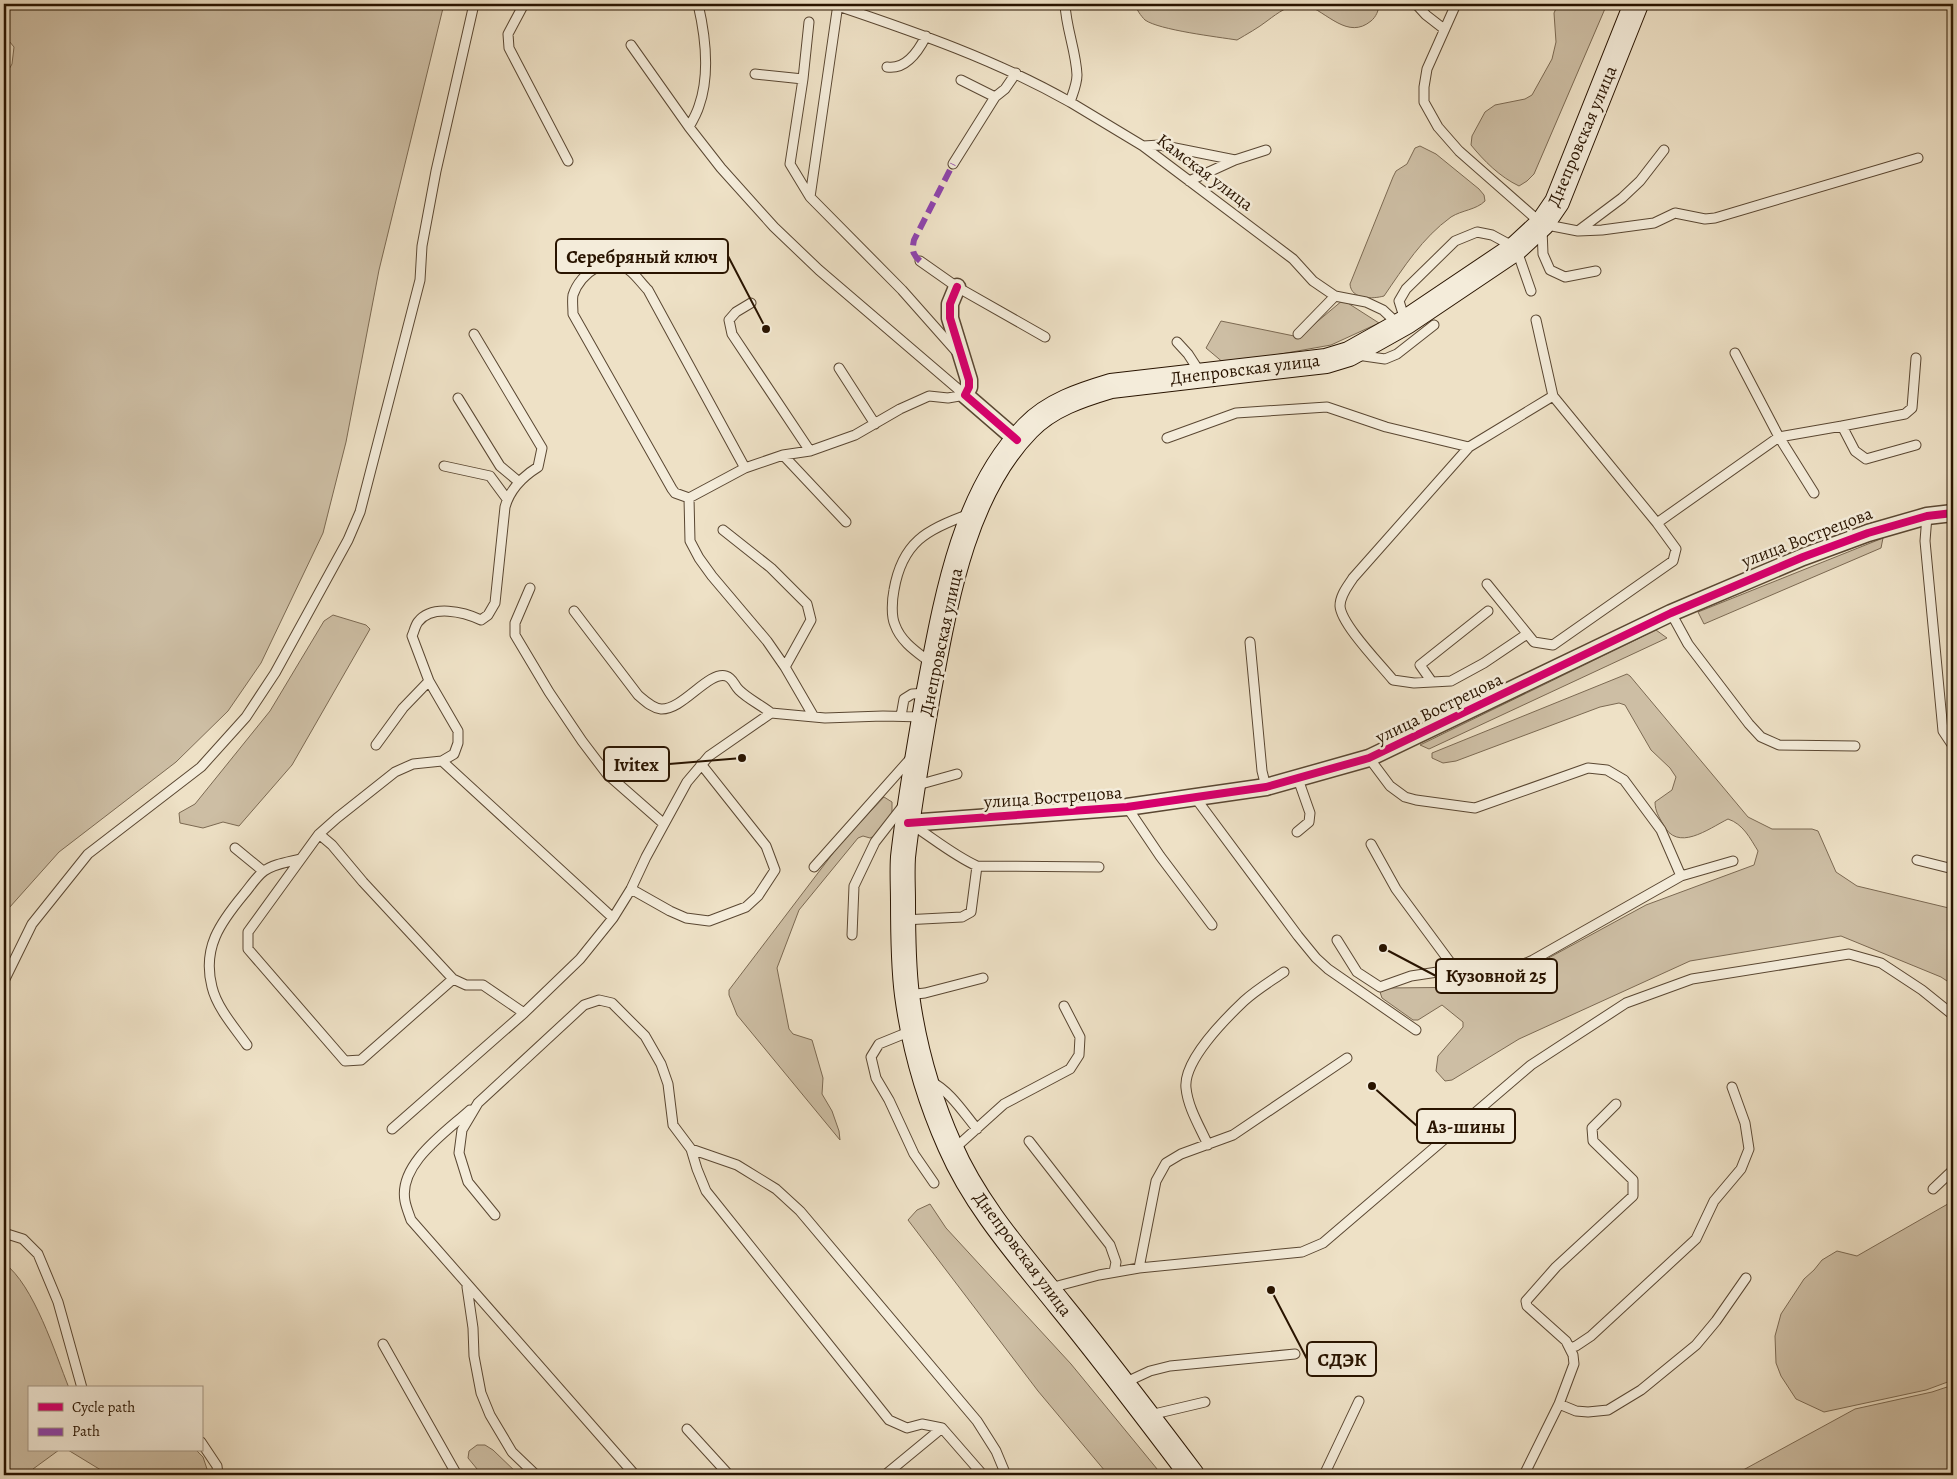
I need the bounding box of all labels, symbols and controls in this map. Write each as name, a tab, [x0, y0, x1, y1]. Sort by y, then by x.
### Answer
street label: Днепровская улица	[1541, 61, 1623, 210]
street label: Камская улица	[1152, 128, 1259, 217]
callout: Серебряный ключ	[556, 239, 728, 273]
text: Серебряный ключ	[566, 244, 718, 270]
street label: Днепровская улица	[1169, 348, 1322, 390]
street label: улица Вострецова	[1737, 501, 1877, 573]
street label: Днепровская улица	[914, 565, 969, 718]
street label: улица Вострецова	[1371, 667, 1507, 750]
callout: Ivitex	[604, 747, 669, 781]
text: Ivitex	[613, 752, 659, 778]
street label: улица Вострецова	[982, 780, 1124, 814]
callout: Кузовной 25	[1436, 959, 1557, 993]
text: Кузовной 25	[1445, 963, 1547, 989]
callout: Аз-шины	[1417, 1109, 1515, 1143]
text: Аз-шины	[1426, 1114, 1505, 1140]
street label: Днепровская улица	[968, 1187, 1078, 1322]
callout: СДЭК	[1307, 1342, 1376, 1376]
text: СДЭК	[1317, 1347, 1367, 1373]
legend	[28, 1386, 202, 1452]
text: Cycle path	[72, 1397, 135, 1417]
text: Path	[72, 1421, 100, 1441]

